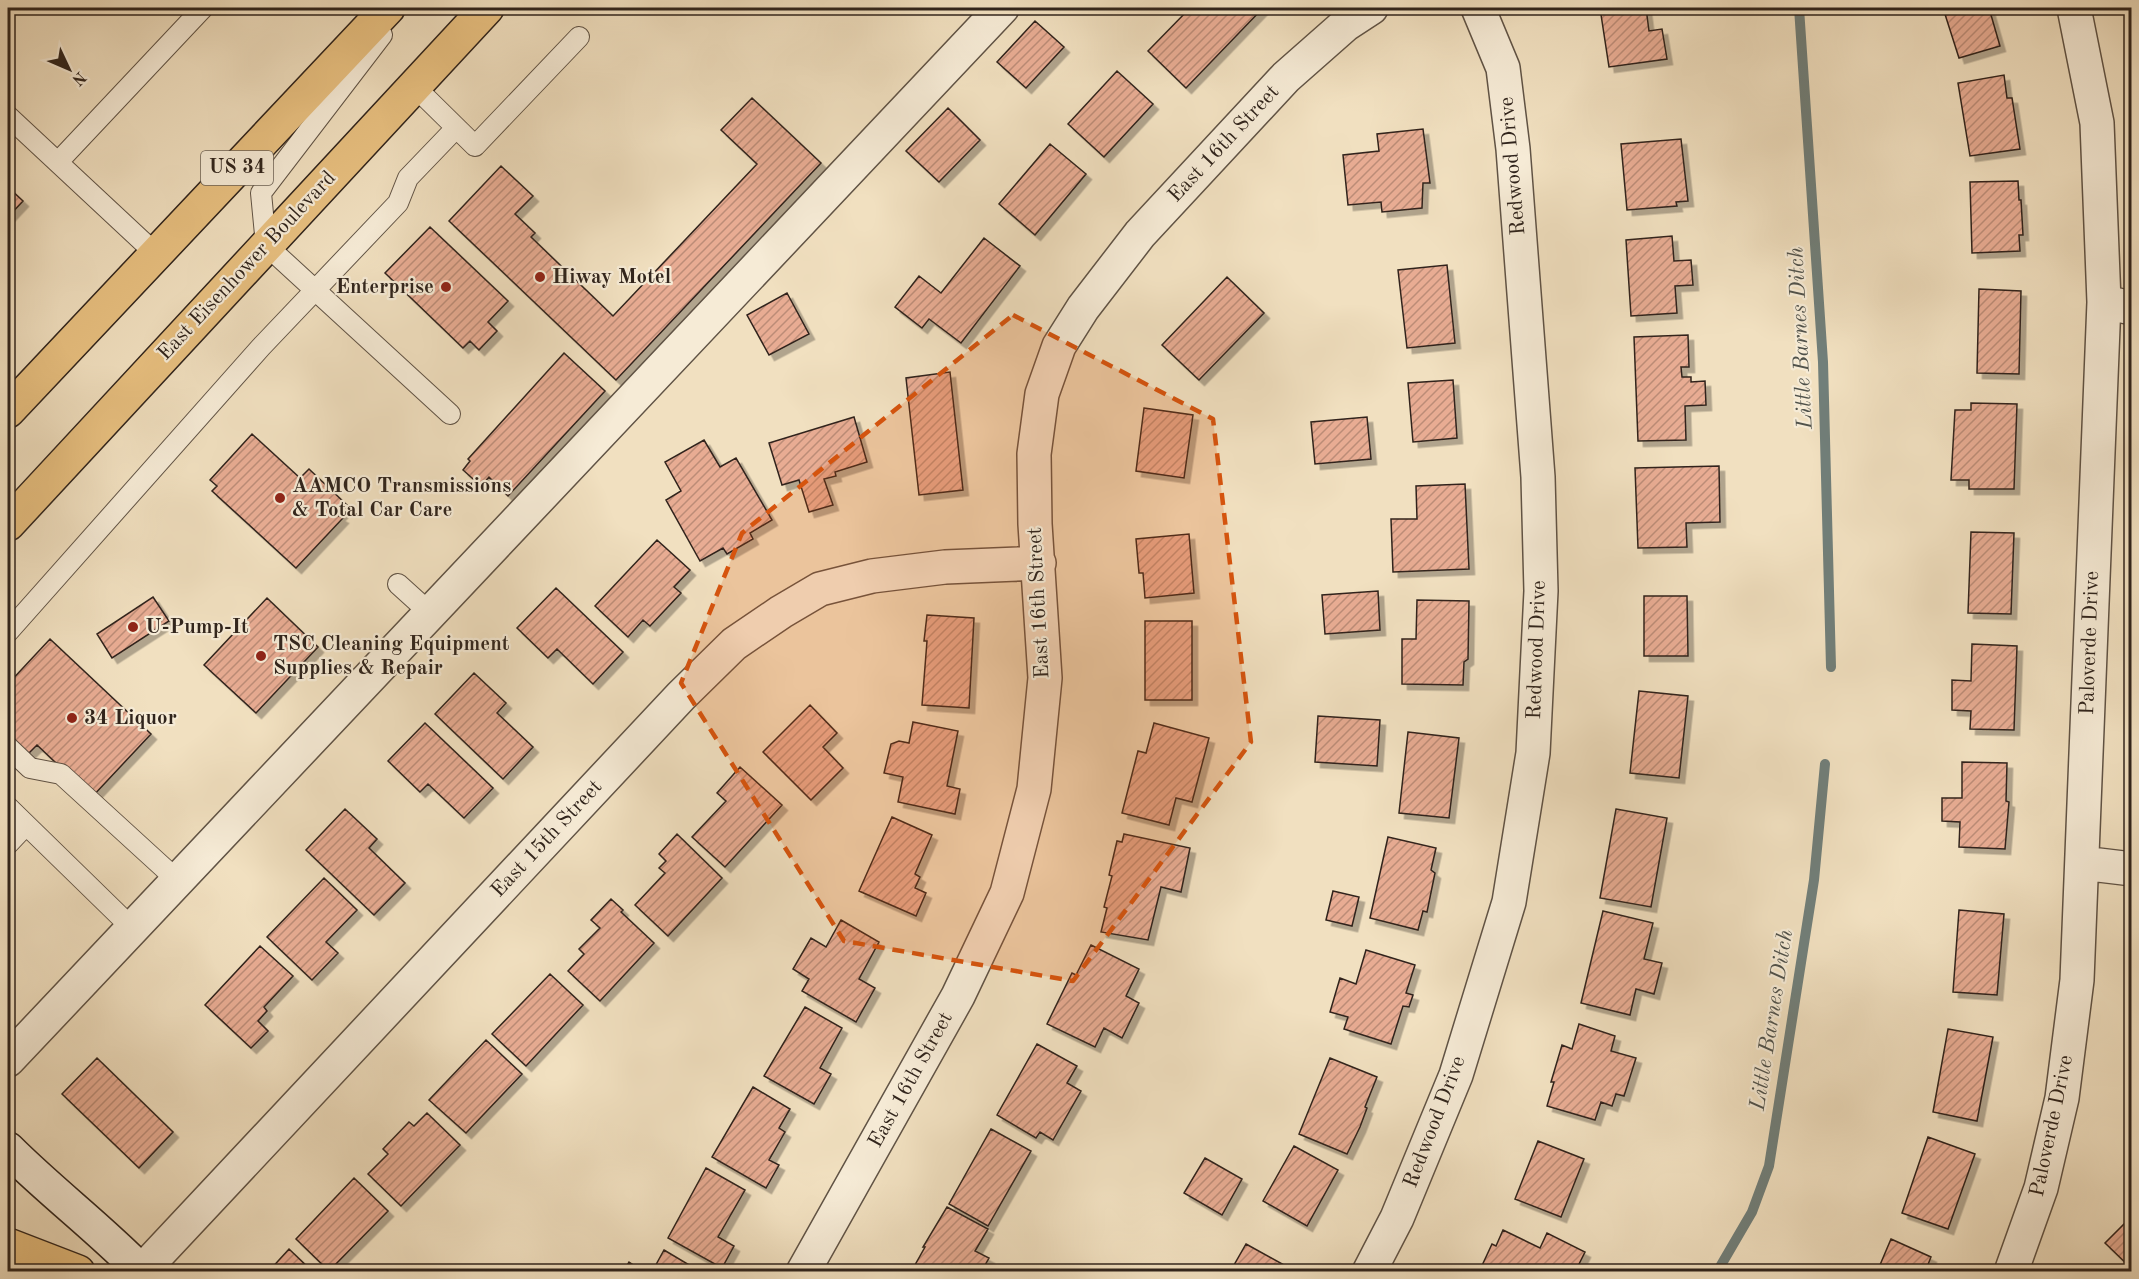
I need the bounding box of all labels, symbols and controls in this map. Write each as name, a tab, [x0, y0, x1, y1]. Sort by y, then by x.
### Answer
north arrow	[39, 39, 99, 99]
text: N	[68, 68, 88, 89]
street label: East 16th Street	[1165, 81, 1283, 207]
street label: Redwood Drive	[1496, 96, 1530, 236]
road number: US 34	[201, 151, 273, 185]
street label: East Eisenhower Boulevard	[154, 167, 340, 365]
water label: Little Barnes Ditch	[1785, 246, 1817, 431]
place label: Hiway Motel	[552, 267, 671, 288]
marker: Hiway Motel	[533, 270, 547, 284]
place label: Enterprise	[335, 277, 434, 298]
marker: Enterprise	[439, 280, 453, 294]
place label: AAMCO Transmissions & Total Car Care	[292, 476, 511, 521]
marker: AAMCO Transmissions & Total Car Care	[273, 491, 287, 505]
street label: East 16th Street	[1025, 527, 1053, 679]
street label: Paloverde Drive	[2077, 571, 2103, 715]
street label: Redwood Drive	[1524, 580, 1550, 720]
place label: U-Pump-It	[145, 617, 249, 638]
marker: U-Pump-It	[126, 620, 140, 634]
place label: TSC Cleaning Equipment Supplies & Repair	[273, 634, 510, 679]
marker: TSC Cleaning Equipment Supplies & Repair	[254, 649, 268, 663]
place label: 34 Liquor	[84, 708, 177, 729]
marker: 34 Liquor	[65, 711, 79, 725]
street label: East 15th Street	[488, 776, 606, 902]
water label: Little Barnes Ditch	[1747, 928, 1797, 1113]
street label: East 16th Street	[865, 1008, 957, 1152]
street label: Redwood Drive	[1400, 1053, 1470, 1191]
street label: Paloverde Drive	[2027, 1053, 2077, 1199]

